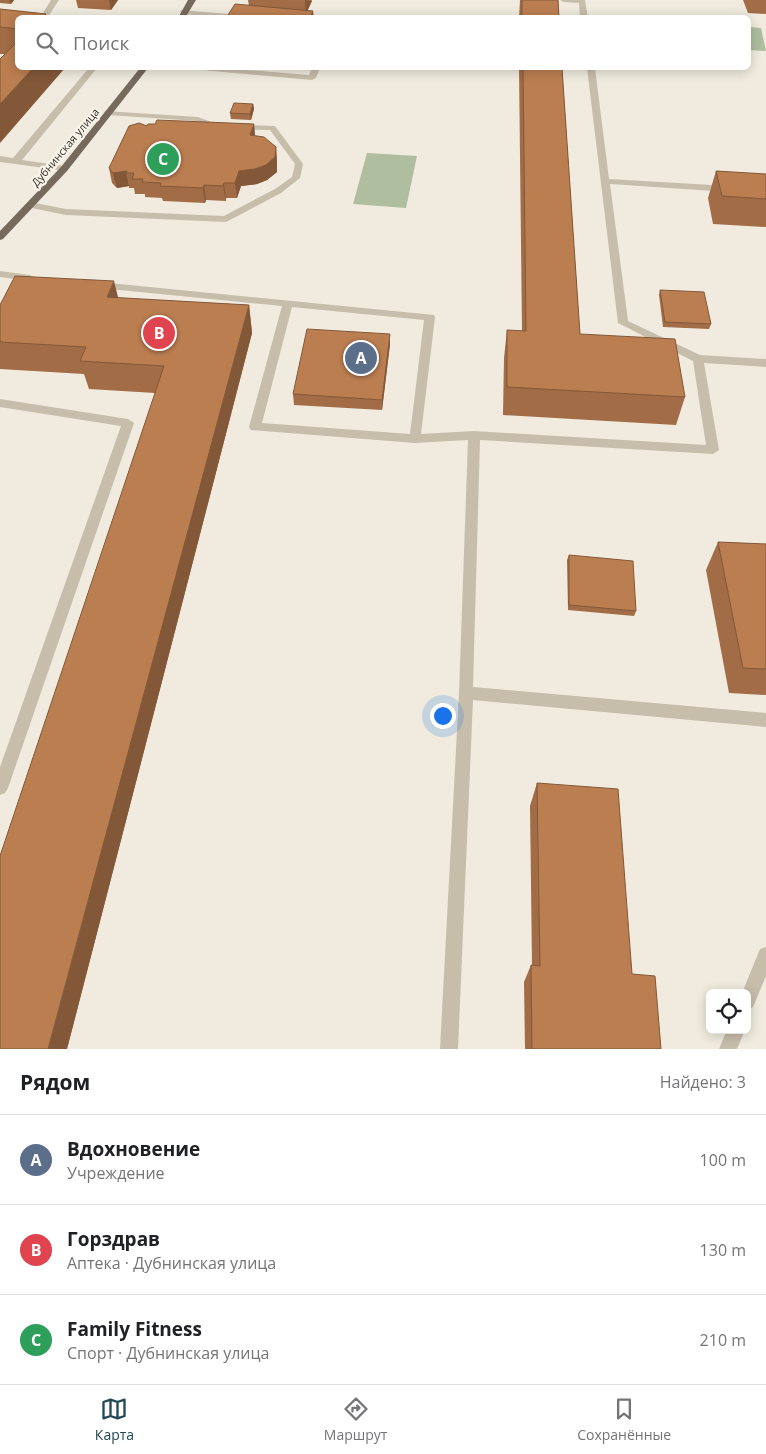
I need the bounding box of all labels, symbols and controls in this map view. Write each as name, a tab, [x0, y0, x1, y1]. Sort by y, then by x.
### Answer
search box	[15, 15, 751, 70]
icon: search	[33, 29, 61, 57]
text: Поиск	[73, 30, 129, 56]
street label: Дубнинская улица	[28, 105, 102, 189]
pin: C	[147, 140, 179, 178]
pin: B	[143, 314, 175, 352]
pin: A	[345, 339, 377, 377]
your location	[430, 703, 456, 729]
map controls	[706, 989, 751, 1034]
button: locate	[706, 989, 751, 1034]
text: Рядом	[20, 1068, 90, 1096]
text: Найдено: 3	[660, 1071, 746, 1093]
text: Вдохновение	[67, 1136, 200, 1162]
text: A	[30, 1149, 42, 1171]
text: 100 m	[700, 1149, 746, 1171]
text: Учреждение	[67, 1162, 165, 1184]
text: Горздрав	[67, 1226, 160, 1252]
text: B	[31, 1239, 41, 1261]
text: 130 m	[700, 1239, 746, 1261]
text: Аптека · Дубнинская улица	[67, 1252, 276, 1274]
text: Family Fitness	[67, 1316, 202, 1342]
text: C	[31, 1329, 41, 1351]
text: 210 m	[700, 1329, 746, 1351]
text: Спорт · Дубнинская улица	[67, 1342, 269, 1364]
tab: Карта	[95, 1395, 134, 1444]
tab: Маршрут	[324, 1395, 387, 1444]
tab: Сохранённые	[577, 1395, 671, 1444]

